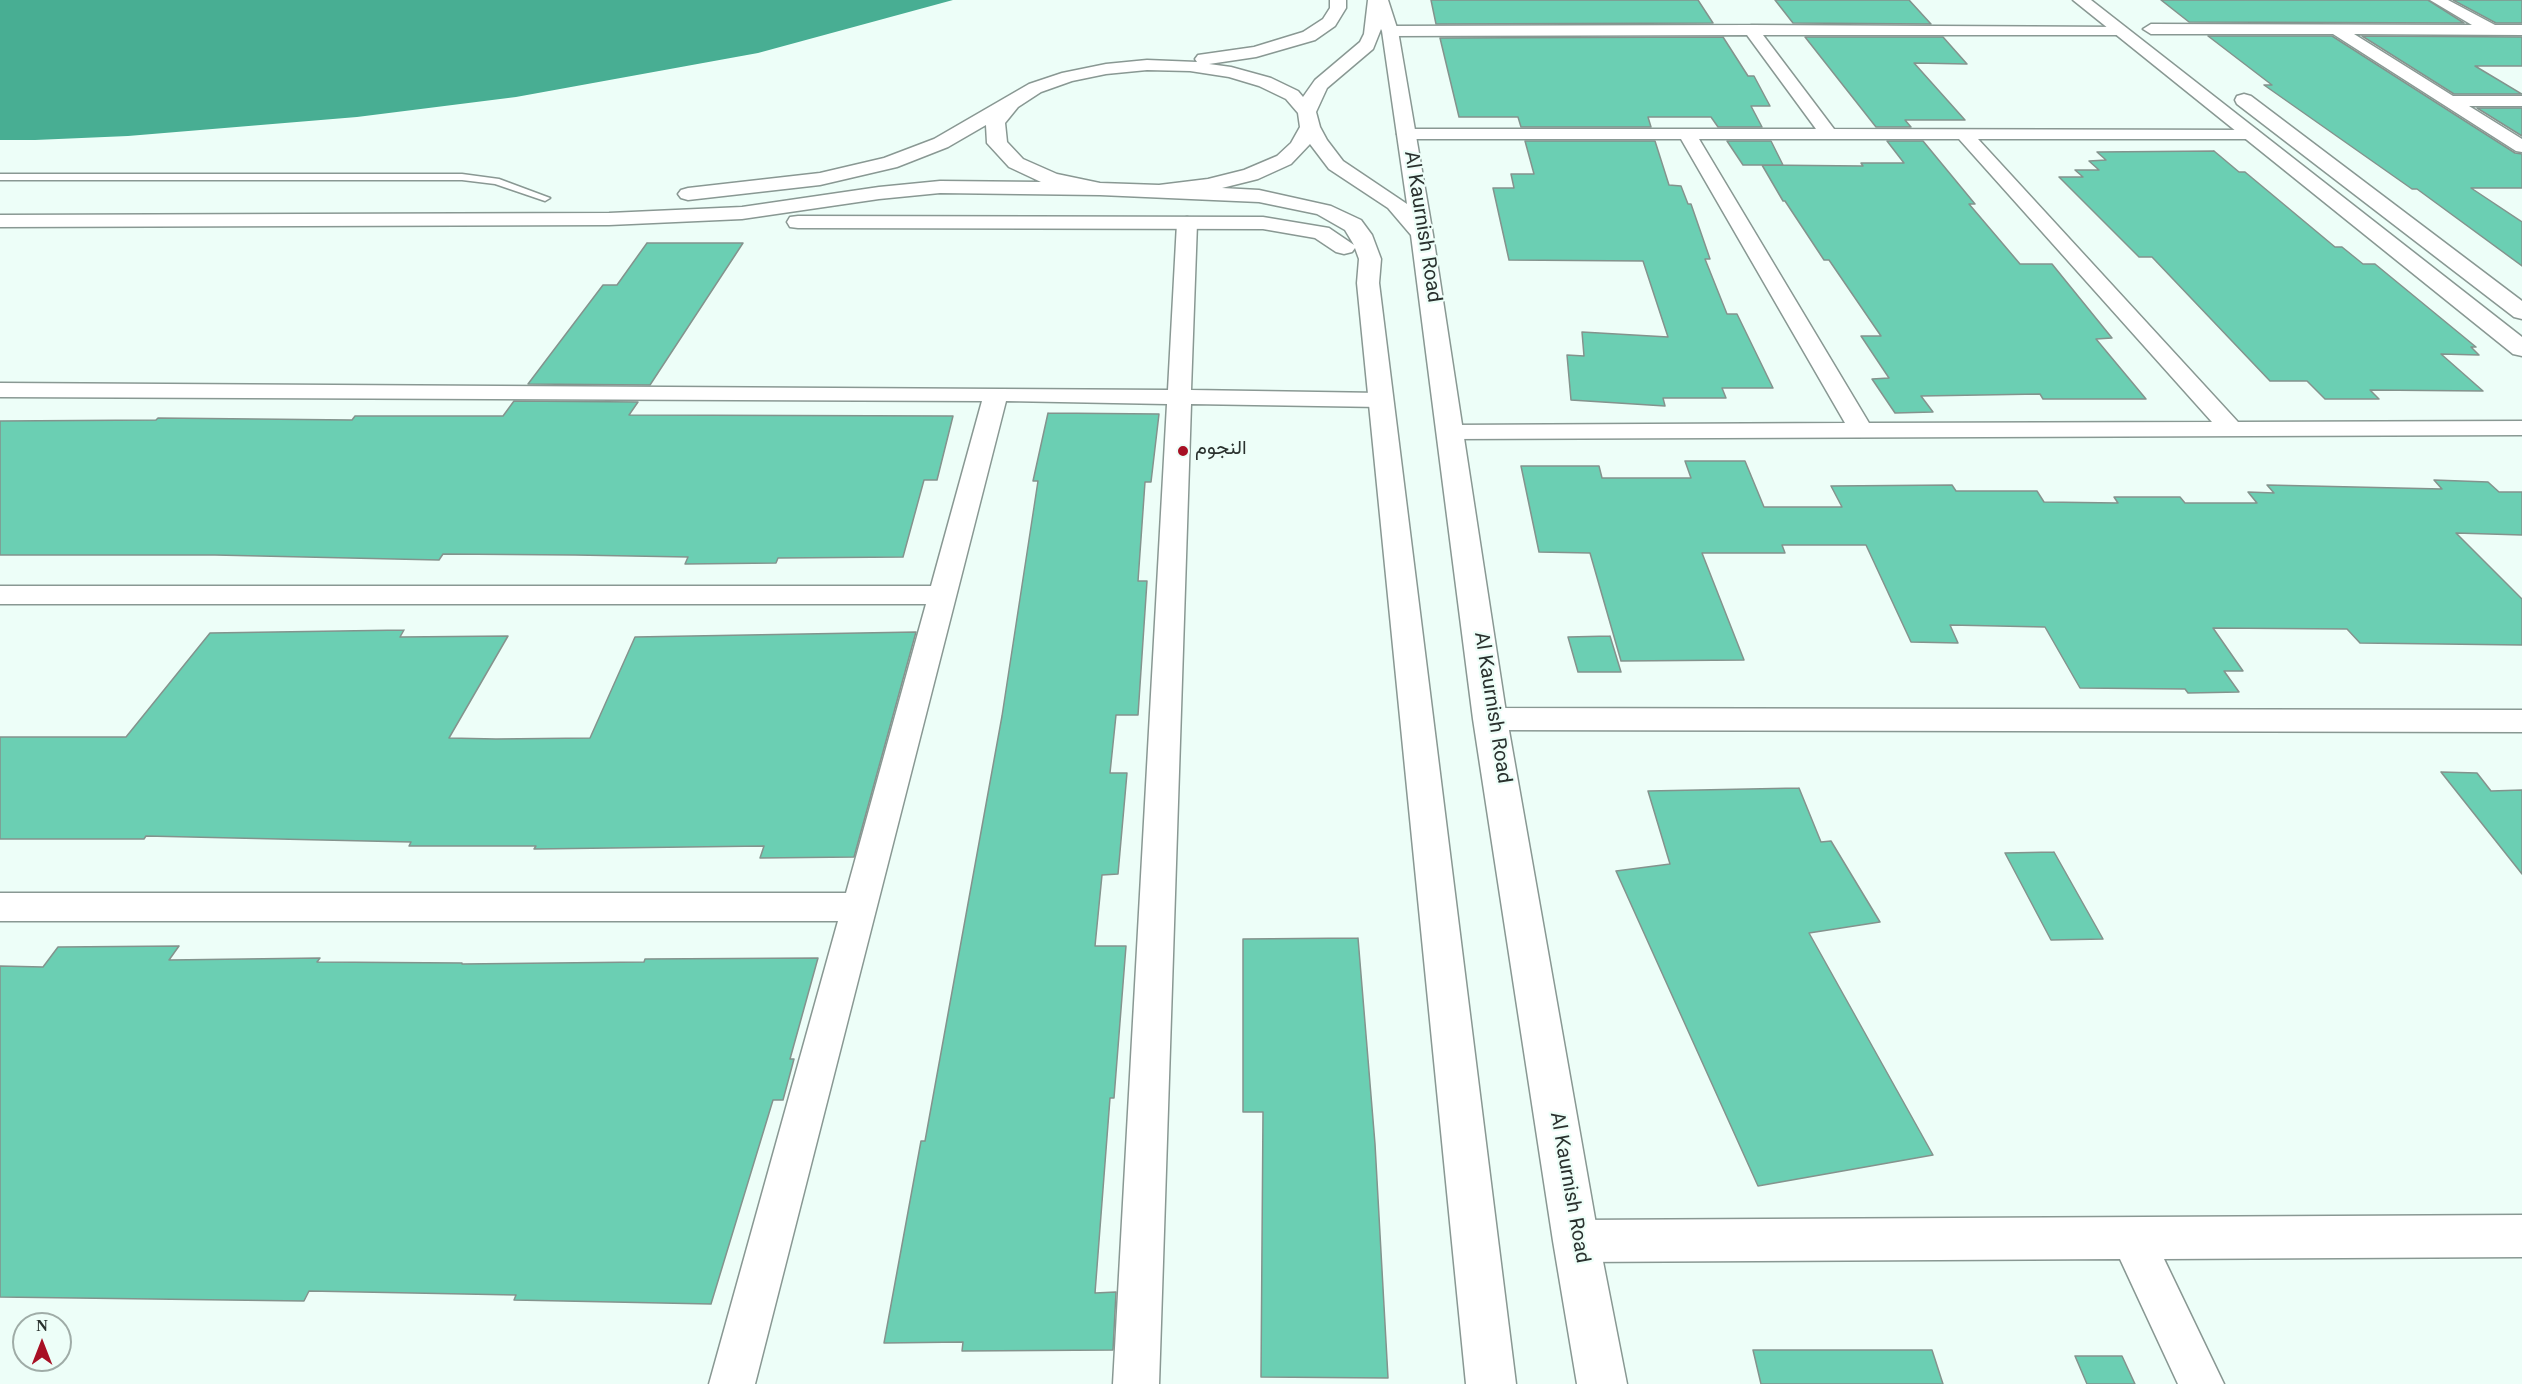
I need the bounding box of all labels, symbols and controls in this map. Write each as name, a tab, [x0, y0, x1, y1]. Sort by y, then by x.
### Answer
street label: Al Kaurnish Road	[1396, 150, 1444, 304]
place label: النجوم	[1195, 439, 1247, 463]
marker: النجوم	[1176, 444, 1190, 458]
street label: Al Kaurnish Road	[1466, 631, 1514, 785]
street label: Al Kaurnish Road	[1542, 1111, 1592, 1265]
north arrow	[12, 1312, 72, 1372]
text: N	[36, 1317, 48, 1334]

